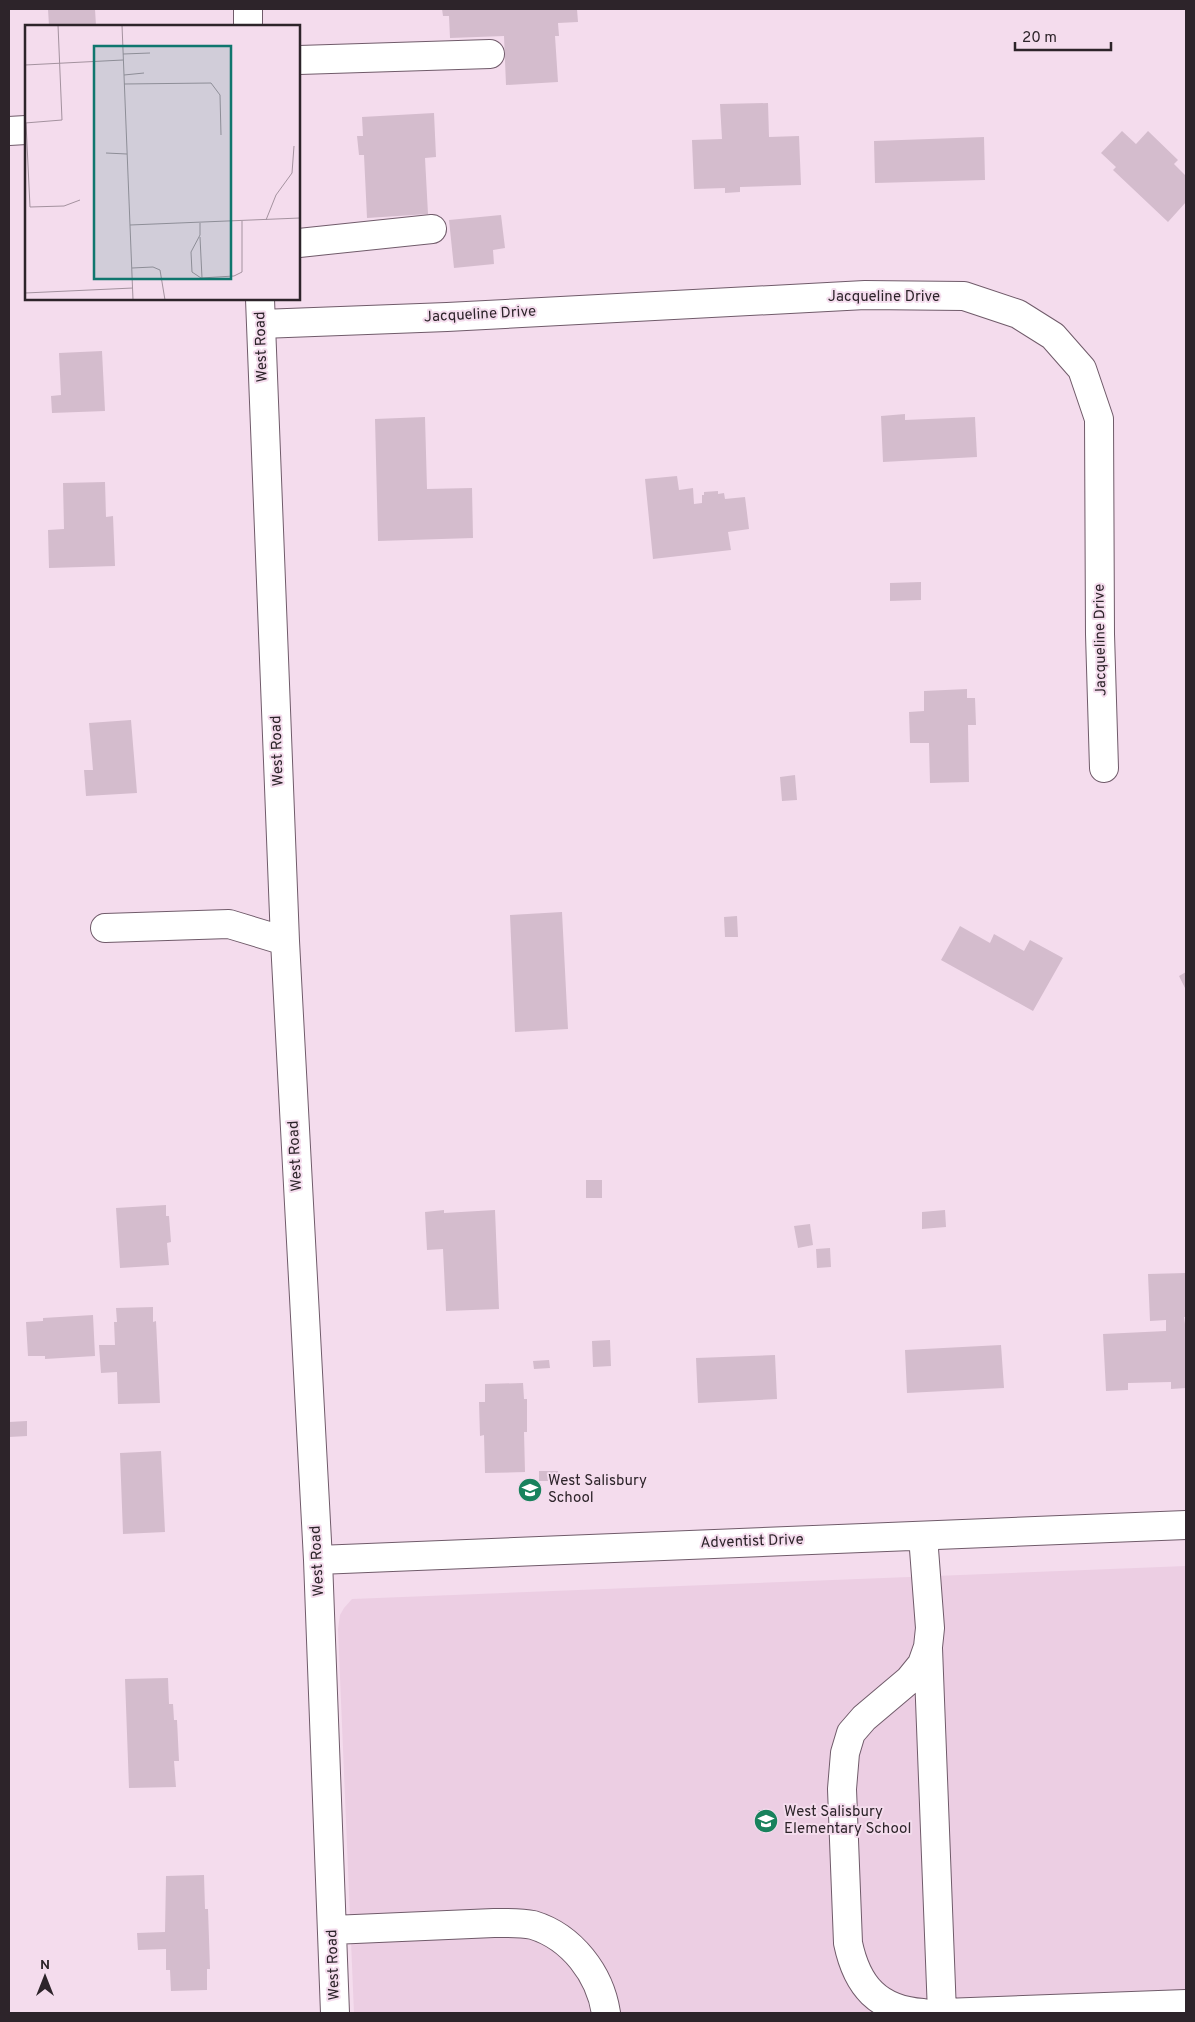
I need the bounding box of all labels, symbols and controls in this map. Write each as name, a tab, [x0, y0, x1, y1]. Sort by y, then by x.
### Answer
scale bar	[1015, 20, 1111, 52]
inset map	[25, 25, 300, 300]
text: 20 m	[1022, 29, 1057, 48]
street label: Jacqueline Drive	[828, 288, 940, 307]
street label: Jacqueline Drive	[423, 303, 537, 327]
street label: West Road	[251, 311, 273, 383]
street label: Jacqueline Drive	[1091, 584, 1111, 696]
street label: West Road	[267, 715, 289, 787]
street label: West Road	[285, 1120, 307, 1192]
place label: West Salisbury School	[548, 1472, 647, 1508]
school or university icon: West Salisbury School	[517, 1477, 543, 1503]
street label: West Road	[307, 1525, 329, 1597]
street label: Adventist Drive	[700, 1531, 804, 1553]
place label: West Salisbury Elementary School	[784, 1803, 911, 1839]
school or university icon: West Salisbury Elementary School	[753, 1808, 779, 1834]
street label: West Road	[323, 1929, 345, 2001]
north arrow	[20, 1952, 70, 2002]
text: N	[40, 1957, 50, 1974]

